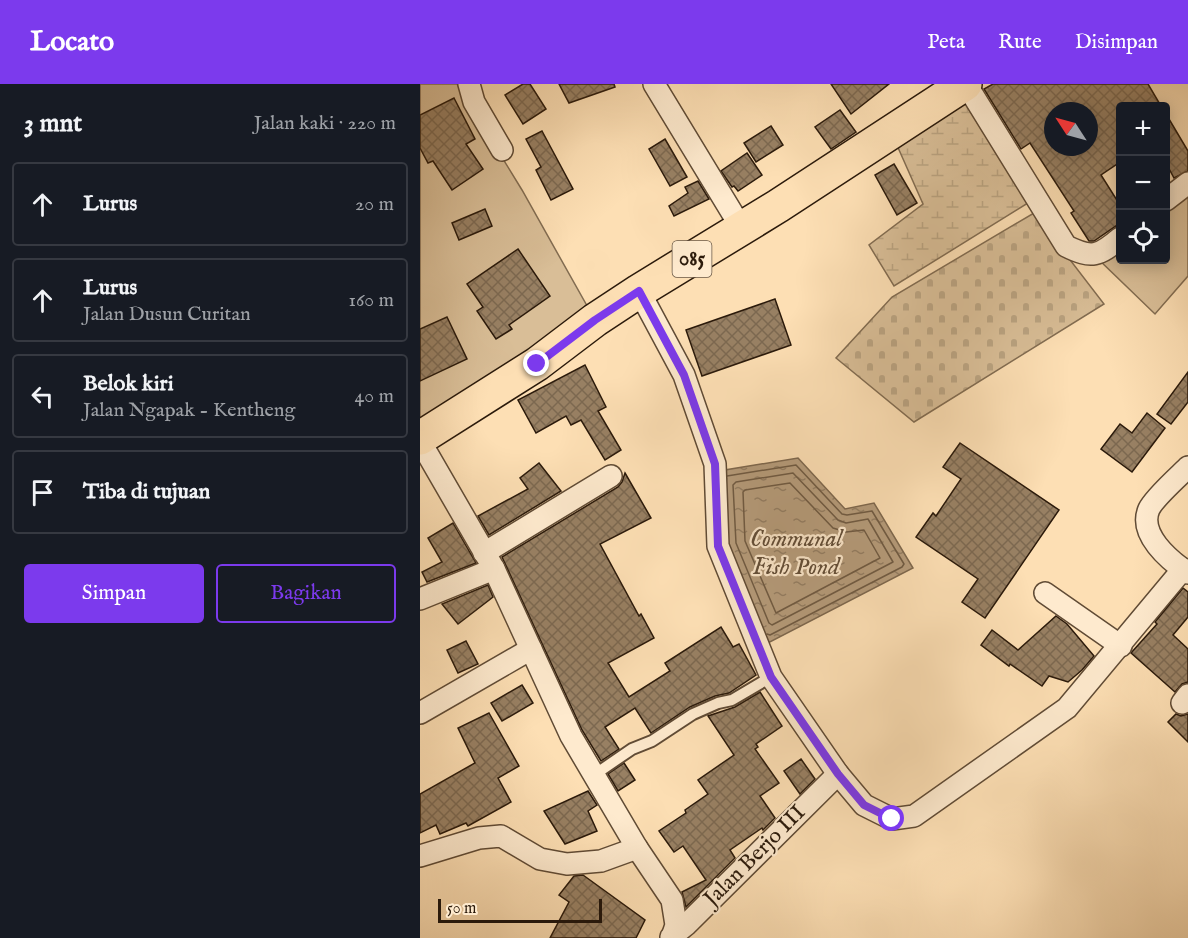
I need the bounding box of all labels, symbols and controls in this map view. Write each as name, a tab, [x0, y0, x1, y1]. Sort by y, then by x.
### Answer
text: Locato	[30, 25, 114, 60]
text: Peta	[927, 29, 965, 56]
text: Rute	[998, 29, 1042, 56]
text: Disimpan	[1075, 29, 1158, 56]
north arrow	[1044, 102, 1098, 156]
map controls	[1116, 102, 1170, 264]
button: +	[1116, 102, 1170, 156]
text: 3 mnt	[24, 107, 82, 140]
text: Jalan kaki · 220 m	[254, 111, 396, 136]
button: −	[1116, 156, 1170, 210]
icon: ahead	[26, 188, 59, 221]
text: Lurus	[83, 190, 137, 218]
text: 20 m	[355, 192, 394, 217]
button: locate	[1116, 210, 1170, 264]
road number: 085	[672, 241, 712, 277]
text: Lurus	[83, 274, 137, 302]
icon: ahead	[26, 284, 59, 317]
text: 160 m	[348, 288, 394, 313]
text: Jalan Dusun Curitan	[83, 302, 251, 327]
route end	[523, 350, 549, 376]
text: Belok kiri	[83, 370, 174, 398]
icon: left	[26, 380, 59, 413]
text: 40 m	[355, 384, 394, 409]
text: Jalan Ngapak - Kentheng	[83, 398, 295, 423]
icon: arrive	[26, 476, 59, 509]
text: Tiba di tujuan	[83, 478, 210, 506]
water label: Communal Fish Pond	[750, 524, 844, 583]
button: Simpan	[24, 564, 204, 623]
button: Bagikan	[216, 564, 396, 623]
street label: Jalan Berjo III	[696, 799, 812, 915]
route start	[878, 805, 904, 831]
scale bar	[438, 896, 602, 924]
text: 50 m	[447, 899, 476, 919]

